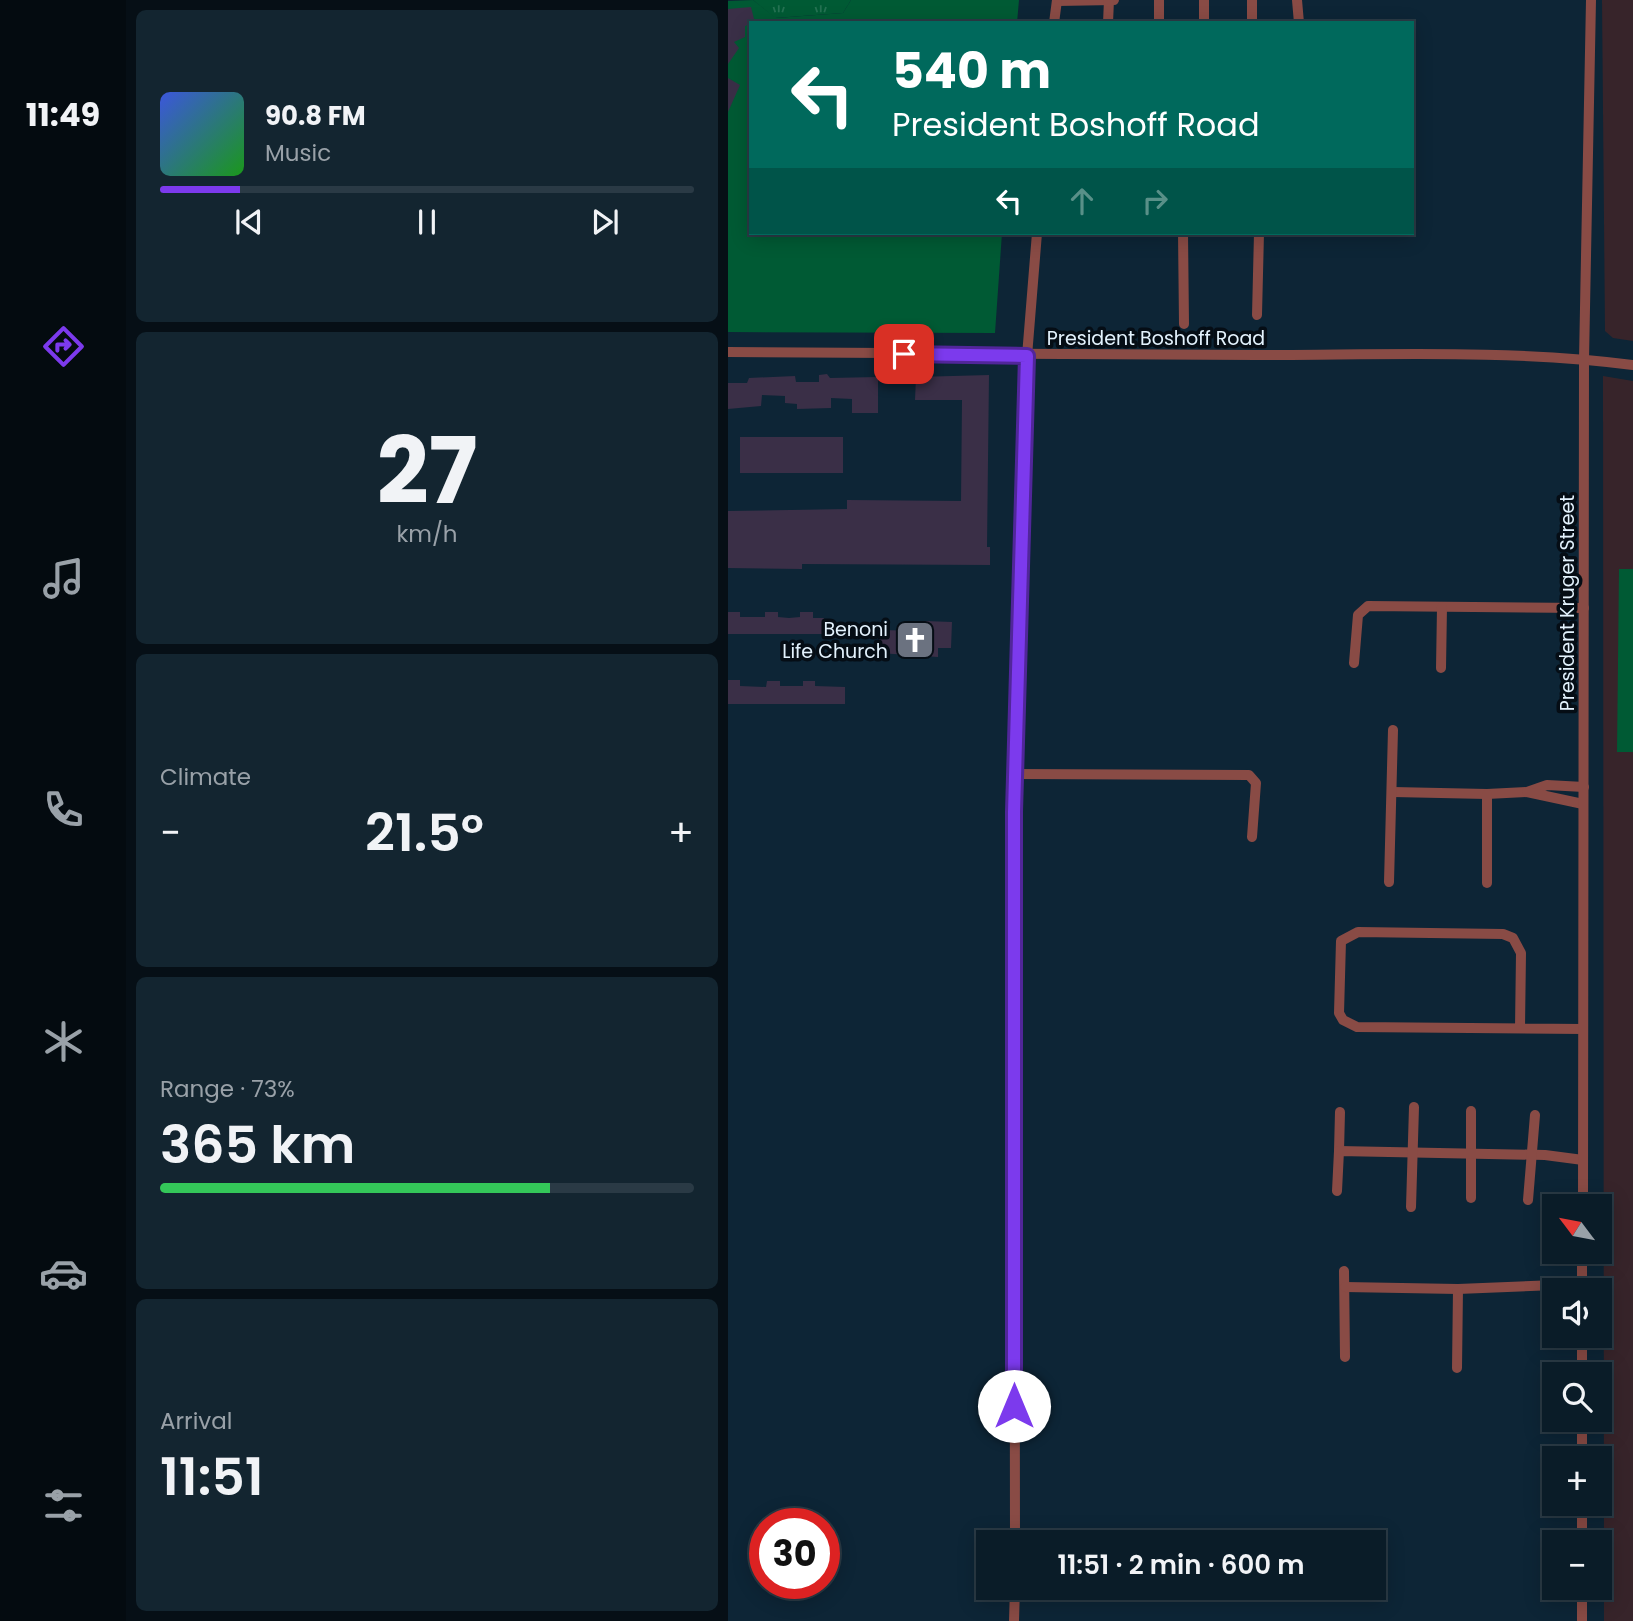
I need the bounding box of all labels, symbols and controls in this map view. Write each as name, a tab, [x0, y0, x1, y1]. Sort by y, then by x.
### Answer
text: 540 m	[892, 37, 1051, 105]
icon: left	[777, 49, 868, 140]
text: 11:49	[26, 92, 100, 137]
text: 90.8 FM	[265, 98, 366, 134]
text: President Boshoff Road	[892, 102, 1260, 147]
text: Music	[265, 137, 331, 169]
icon: left	[990, 182, 1028, 220]
icon: ahead	[1063, 182, 1101, 220]
icon: right	[1136, 182, 1174, 220]
icon: previous	[230, 203, 268, 241]
icon: pause	[408, 203, 446, 241]
icon: next	[586, 203, 624, 241]
icon: directions	[39, 322, 88, 371]
pin	[874, 324, 934, 384]
street label: President Boshoff Road	[1047, 325, 1265, 352]
icon: arrive	[885, 335, 923, 373]
text: 27	[377, 407, 477, 535]
street label: President Kruger Street	[1554, 495, 1581, 711]
text: km/h	[396, 518, 458, 550]
icon: music	[39, 554, 88, 603]
place label: Benoni Life Church	[782, 616, 888, 665]
church icon: Benoni Life Church	[894, 619, 936, 661]
text: Climate	[160, 761, 251, 793]
icon: phone	[39, 785, 88, 834]
text: 21.5°	[365, 796, 484, 869]
text: −	[160, 806, 181, 859]
text: +	[668, 806, 694, 859]
icon: climate	[39, 1017, 88, 1066]
text: Range · 73%	[160, 1073, 295, 1105]
text: 365 km	[160, 1108, 355, 1181]
north arrow	[1542, 1194, 1612, 1264]
map controls	[1542, 1194, 1612, 1600]
icon: car	[39, 1249, 88, 1298]
button: sound	[1542, 1278, 1612, 1348]
button: search	[1542, 1362, 1612, 1432]
position arrow	[977, 1369, 1051, 1443]
text: Arrival	[160, 1405, 232, 1437]
text: 11:51	[160, 1440, 264, 1513]
button: +	[1542, 1446, 1612, 1516]
icon: filters	[39, 1481, 88, 1530]
speed limit sign: 30	[749, 1508, 840, 1599]
button: −	[1542, 1530, 1612, 1600]
text: 11:51 · 2 min · 600 m	[1057, 1547, 1305, 1583]

